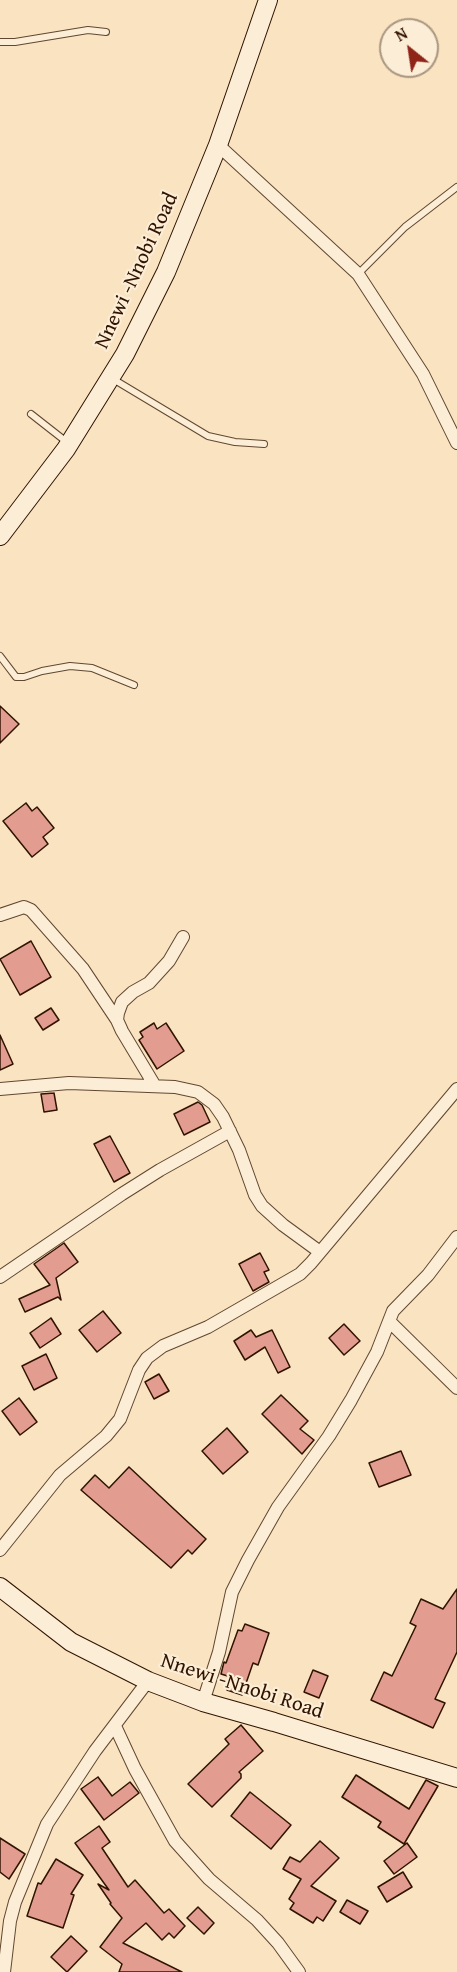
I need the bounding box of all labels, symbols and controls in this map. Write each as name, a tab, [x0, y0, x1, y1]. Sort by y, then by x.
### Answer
north arrow	[379, 18, 439, 78]
text: N	[390, 21, 412, 47]
street label: Nnewi -Nnobi Road	[90, 189, 184, 353]
street label: Nnewi -Nnobi Road	[157, 1649, 327, 1725]

